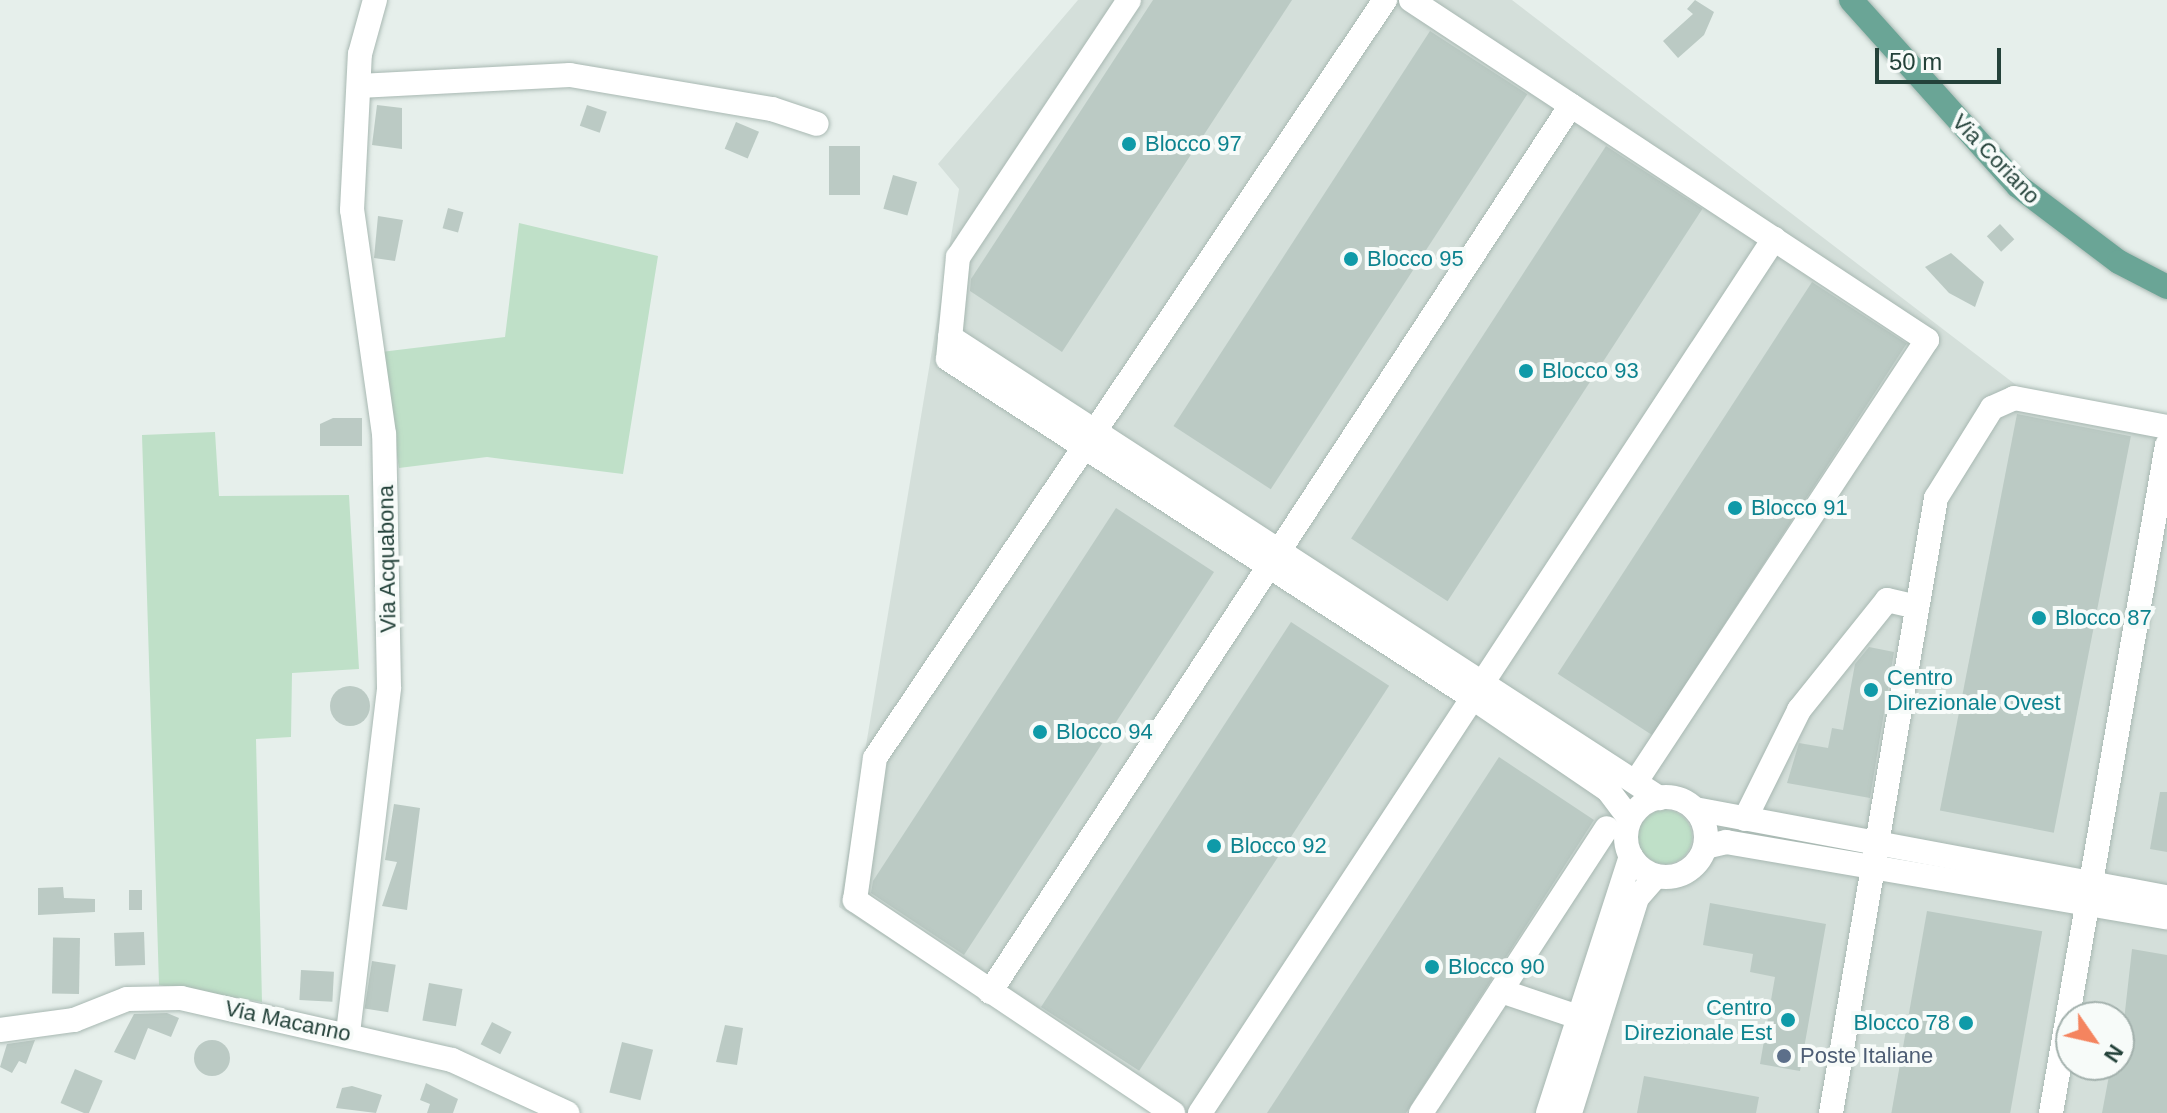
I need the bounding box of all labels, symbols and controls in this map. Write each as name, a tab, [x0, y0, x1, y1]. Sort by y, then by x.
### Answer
scale bar	[1879, 32, 2005, 82]
text: 50 m	[1889, 48, 1942, 75]
street label: Via Coriano	[1947, 109, 2045, 209]
place label: Blocco 97	[1145, 131, 1242, 157]
marker: Blocco 97	[1120, 135, 1138, 153]
place label: Blocco 95	[1367, 246, 1464, 272]
marker: Blocco 95	[1342, 250, 1360, 268]
place label: Blocco 93	[1542, 358, 1639, 384]
marker: Blocco 93	[1517, 362, 1535, 380]
street label: Via Acquabona	[373, 484, 401, 634]
place label: Blocco 91	[1751, 495, 1848, 521]
marker: Blocco 91	[1726, 499, 1744, 517]
place label: Blocco 87	[2055, 605, 2152, 631]
marker: Blocco 87	[2030, 609, 2048, 627]
place label: Centro Direzionale Ovest	[1887, 664, 2061, 716]
marker: Centro Direzionale Ovest	[1862, 681, 1880, 699]
place label: Blocco 94	[1056, 719, 1153, 745]
marker: Blocco 94	[1031, 723, 1049, 741]
place label: Blocco 92	[1230, 833, 1327, 859]
marker: Blocco 92	[1205, 837, 1223, 855]
place label: Blocco 90	[1448, 954, 1545, 980]
marker: Blocco 90	[1423, 958, 1441, 976]
place label: Centro Direzionale Est	[1624, 994, 1772, 1046]
street label: Via Macanno	[223, 995, 353, 1047]
north arrow	[2055, 1001, 2135, 1081]
place label: Blocco 78	[1853, 1010, 1950, 1036]
marker: Centro Direzionale Est	[1779, 1011, 1797, 1029]
marker: Blocco 78	[1957, 1014, 1975, 1032]
text: N	[2099, 1040, 2128, 1067]
place label: Poste Italiane	[1800, 1043, 1933, 1069]
marker: Poste Italiane	[1775, 1047, 1793, 1065]

